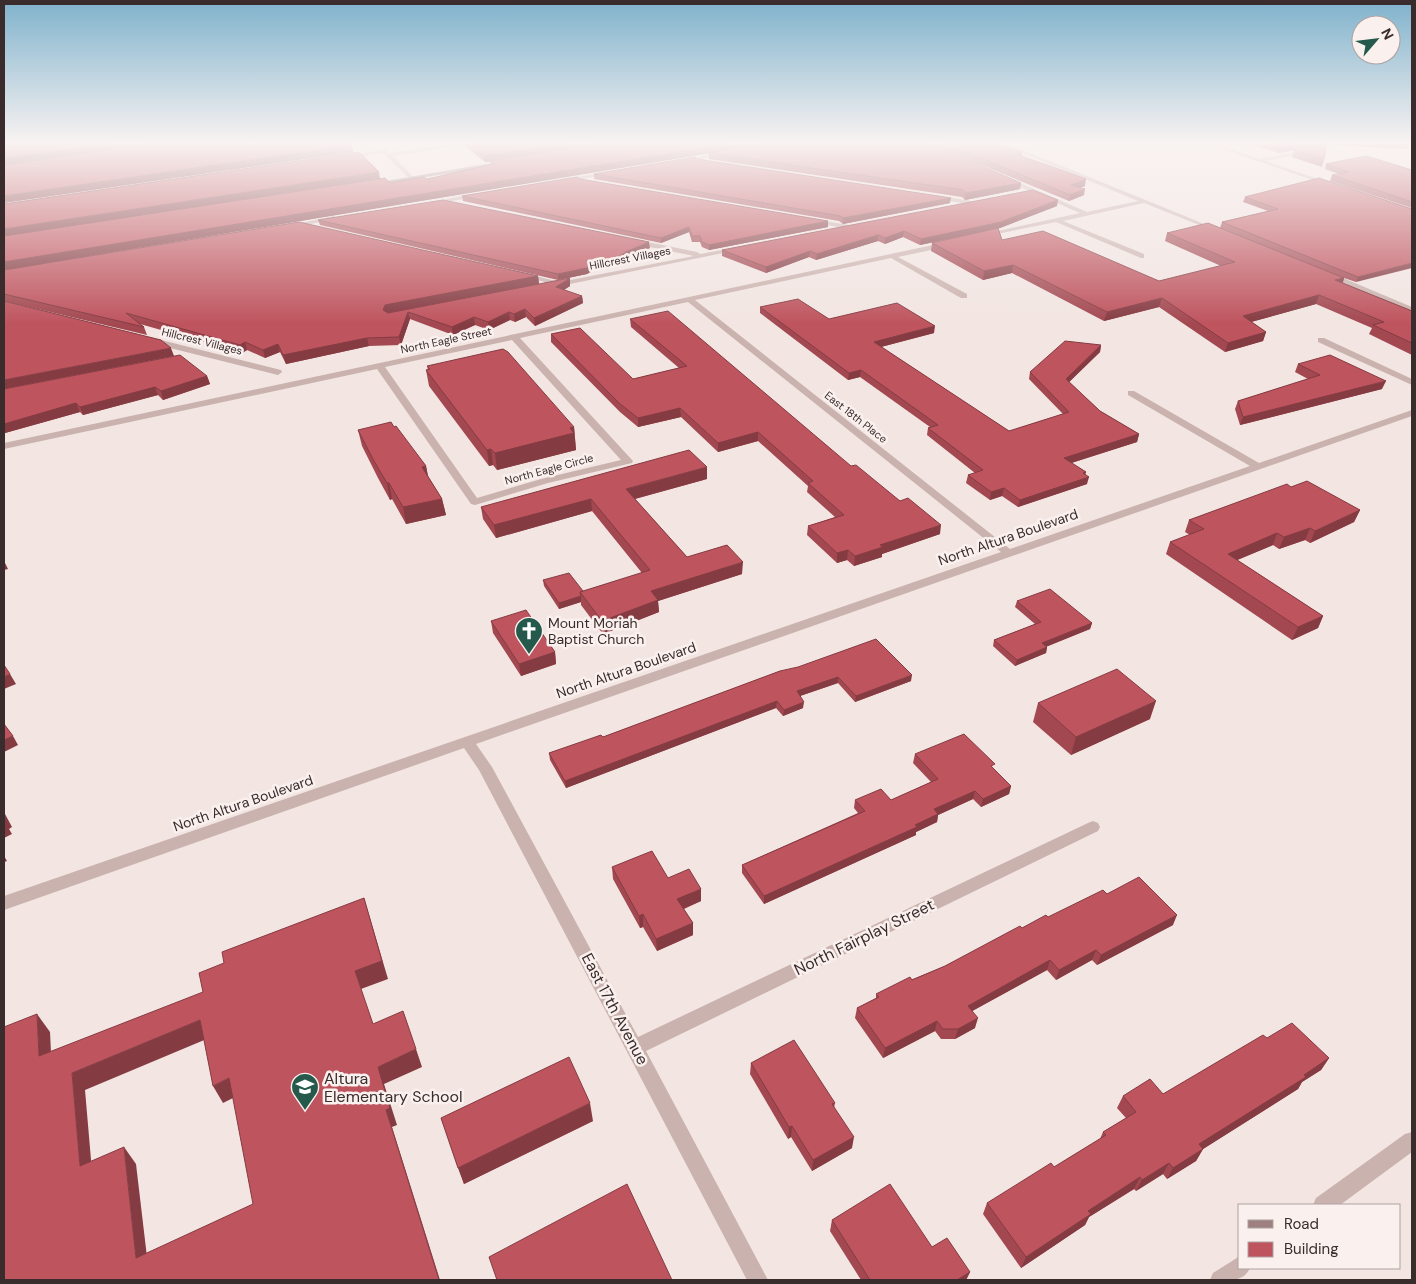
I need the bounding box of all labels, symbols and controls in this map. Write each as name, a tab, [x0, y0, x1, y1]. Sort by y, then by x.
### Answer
north arrow	[1351, 15, 1401, 65]
text: N	[1377, 25, 1398, 43]
street label: Hillcrest Villages	[588, 243, 672, 273]
street label: North Eagle Street	[399, 323, 493, 357]
street label: Hillcrest Villages	[160, 324, 244, 358]
street label: East 18th Place	[822, 388, 890, 446]
street label: North Eagle Circle	[503, 450, 595, 488]
street label: North Altura Boulevard	[936, 505, 1080, 569]
place label: Mount Moriah Baptist Church	[548, 614, 644, 648]
church icon: Mount Moriah Baptist Church	[514, 616, 544, 655]
street label: North Altura Boulevard	[554, 638, 698, 702]
street label: North Altura Boulevard	[171, 771, 315, 835]
street label: North Fairplay Street	[791, 894, 937, 980]
street label: East 17th Avenue	[577, 950, 653, 1068]
place label: Altura Elementary School	[324, 1068, 462, 1107]
school or university icon: Altura Elementary School	[290, 1072, 320, 1111]
legend	[1238, 1204, 1401, 1269]
text: Road	[1284, 1214, 1319, 1234]
text: Building	[1284, 1239, 1339, 1259]

